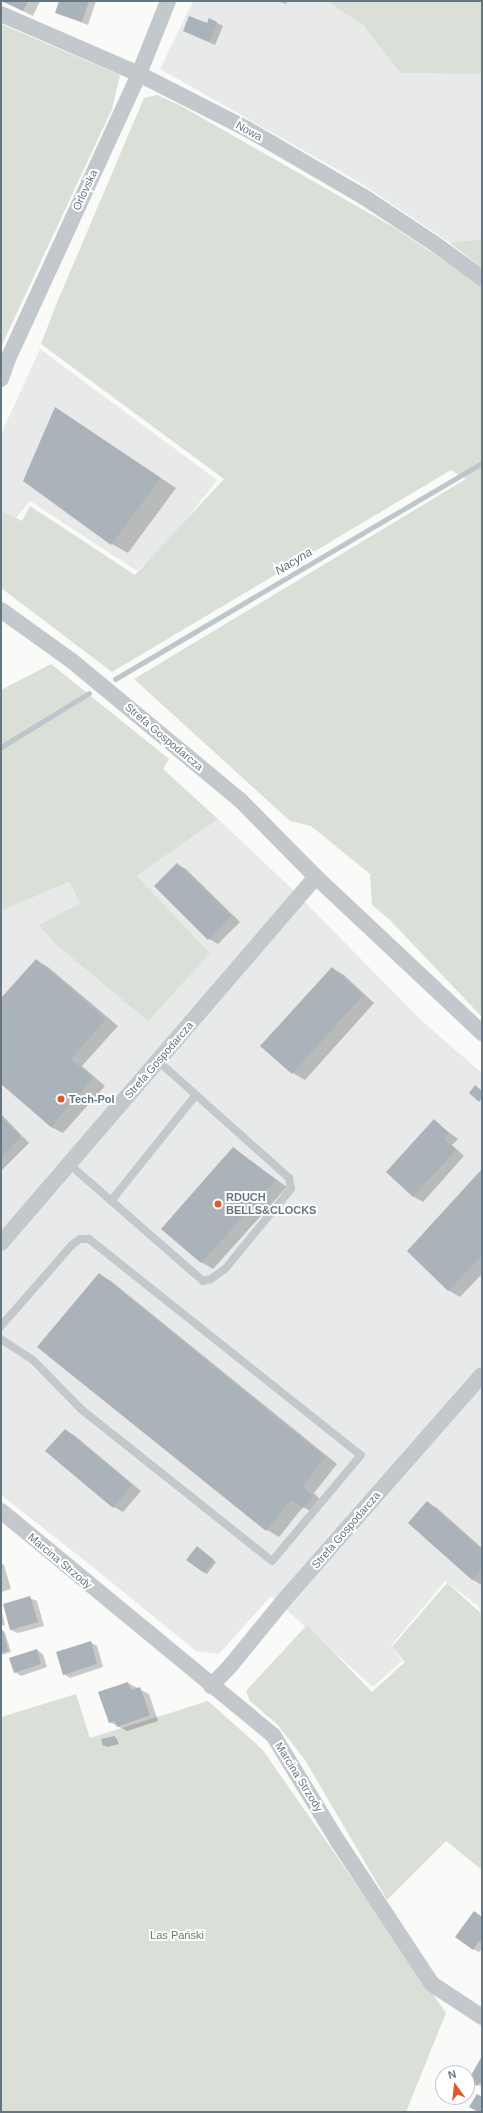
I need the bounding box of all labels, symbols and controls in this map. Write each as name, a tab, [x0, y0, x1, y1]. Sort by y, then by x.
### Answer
street label: Nowa	[234, 118, 264, 144]
street label: Orlovska	[70, 168, 100, 212]
water label: Nacyna	[273, 545, 315, 579]
street label: Strefa Gospodarcza	[122, 701, 206, 773]
street label: Strefa Gospodarcza	[122, 1019, 196, 1101]
place label: Tech-Pol	[69, 1092, 115, 1106]
marker: Tech-Pol	[56, 1094, 66, 1104]
place label: RDUCH BELLS&CLOCKS	[226, 1191, 316, 1217]
marker: RDUCH BELLS&CLOCKS	[213, 1199, 223, 1209]
street label: Strefa Gospodarcza	[309, 1489, 383, 1571]
street label: Marcina Strzody	[25, 1530, 95, 1592]
street label: Marcina Strzody	[272, 1740, 326, 1814]
park label: Las Pański	[150, 1928, 204, 1942]
north arrow	[435, 2065, 475, 2105]
text: N	[447, 2068, 458, 2081]

